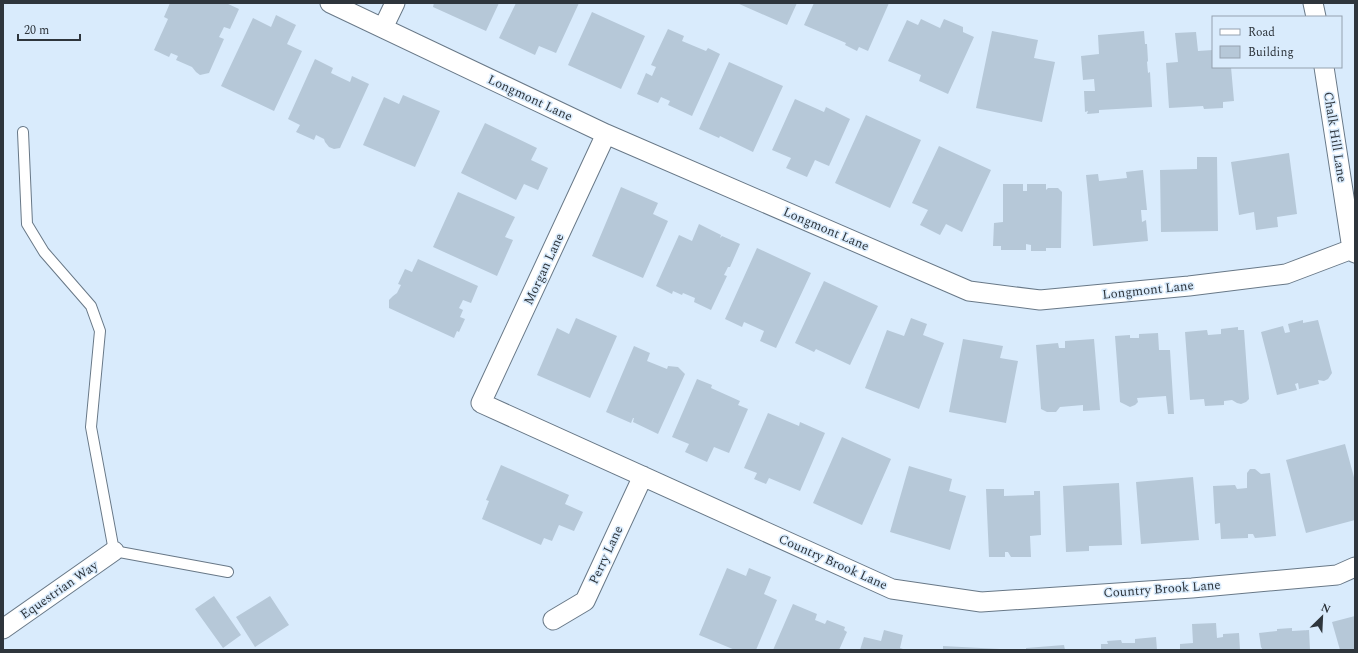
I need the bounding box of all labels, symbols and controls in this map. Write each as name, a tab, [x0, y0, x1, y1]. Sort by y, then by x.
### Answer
scale bar	[18, 16, 80, 42]
legend	[1212, 16, 1342, 68]
text: 20 m	[24, 21, 49, 40]
text: Road	[1248, 23, 1275, 42]
text: Building	[1248, 43, 1294, 62]
street label: Longmont Lane	[484, 70, 576, 126]
street label: Chalk Hill Lane	[1318, 90, 1352, 184]
street label: Longmont Lane	[780, 202, 872, 256]
street label: Morgan Lane	[519, 230, 569, 308]
street label: Longmont Lane	[1101, 275, 1195, 305]
street label: Perry Lane	[584, 522, 628, 588]
street label: Country Brook Lane	[775, 529, 891, 595]
street label: Equestrian Way	[16, 555, 103, 624]
street label: Country Brook Lane	[1103, 575, 1221, 603]
north arrow	[1302, 597, 1342, 637]
text: N	[1318, 599, 1333, 618]

